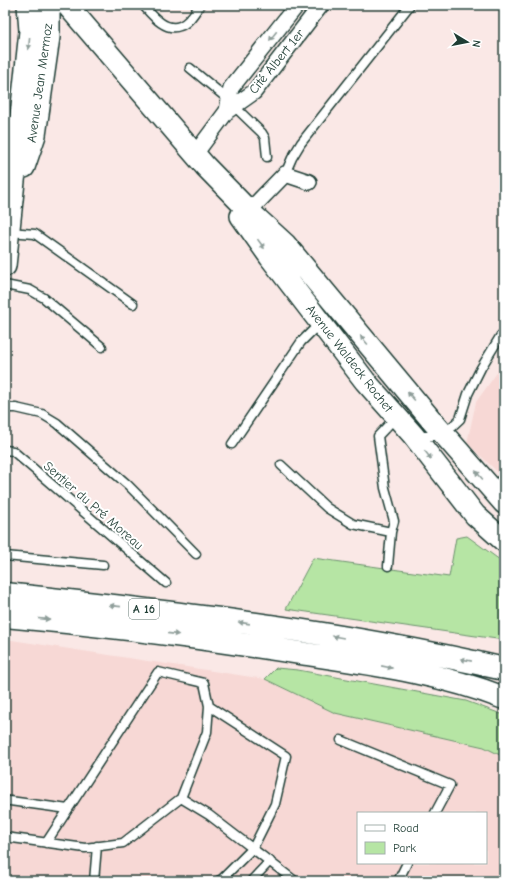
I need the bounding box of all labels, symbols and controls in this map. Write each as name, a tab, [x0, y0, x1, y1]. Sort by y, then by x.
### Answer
street label: Avenue Jean Mermoz	[24, 22, 55, 144]
north arrow	[447, 22, 487, 62]
street label: Cité Albert 1er	[246, 25, 308, 97]
one-way arrow	[268, 30, 277, 41]
one-way arrow	[25, 38, 32, 50]
text: N	[469, 39, 483, 48]
one-way arrow	[257, 238, 265, 249]
street label: Avenue Waldeck Rochet	[303, 302, 397, 416]
one-way arrow	[360, 334, 369, 345]
one-way arrow	[407, 390, 416, 401]
one-way arrow	[424, 450, 433, 461]
street label: Sentier du Pré Moreau	[41, 458, 146, 553]
one-way arrow	[475, 470, 484, 480]
road number: A 16	[129, 599, 159, 619]
one-way arrow	[109, 603, 121, 609]
one-way arrow	[38, 616, 50, 623]
one-way arrow	[238, 619, 250, 626]
one-way arrow	[167, 631, 179, 637]
one-way arrow	[332, 634, 344, 640]
one-way arrow	[460, 657, 472, 663]
one-way arrow	[381, 664, 393, 670]
legend	[357, 812, 487, 864]
text: Road	[393, 821, 419, 835]
text: Park	[393, 841, 416, 855]

